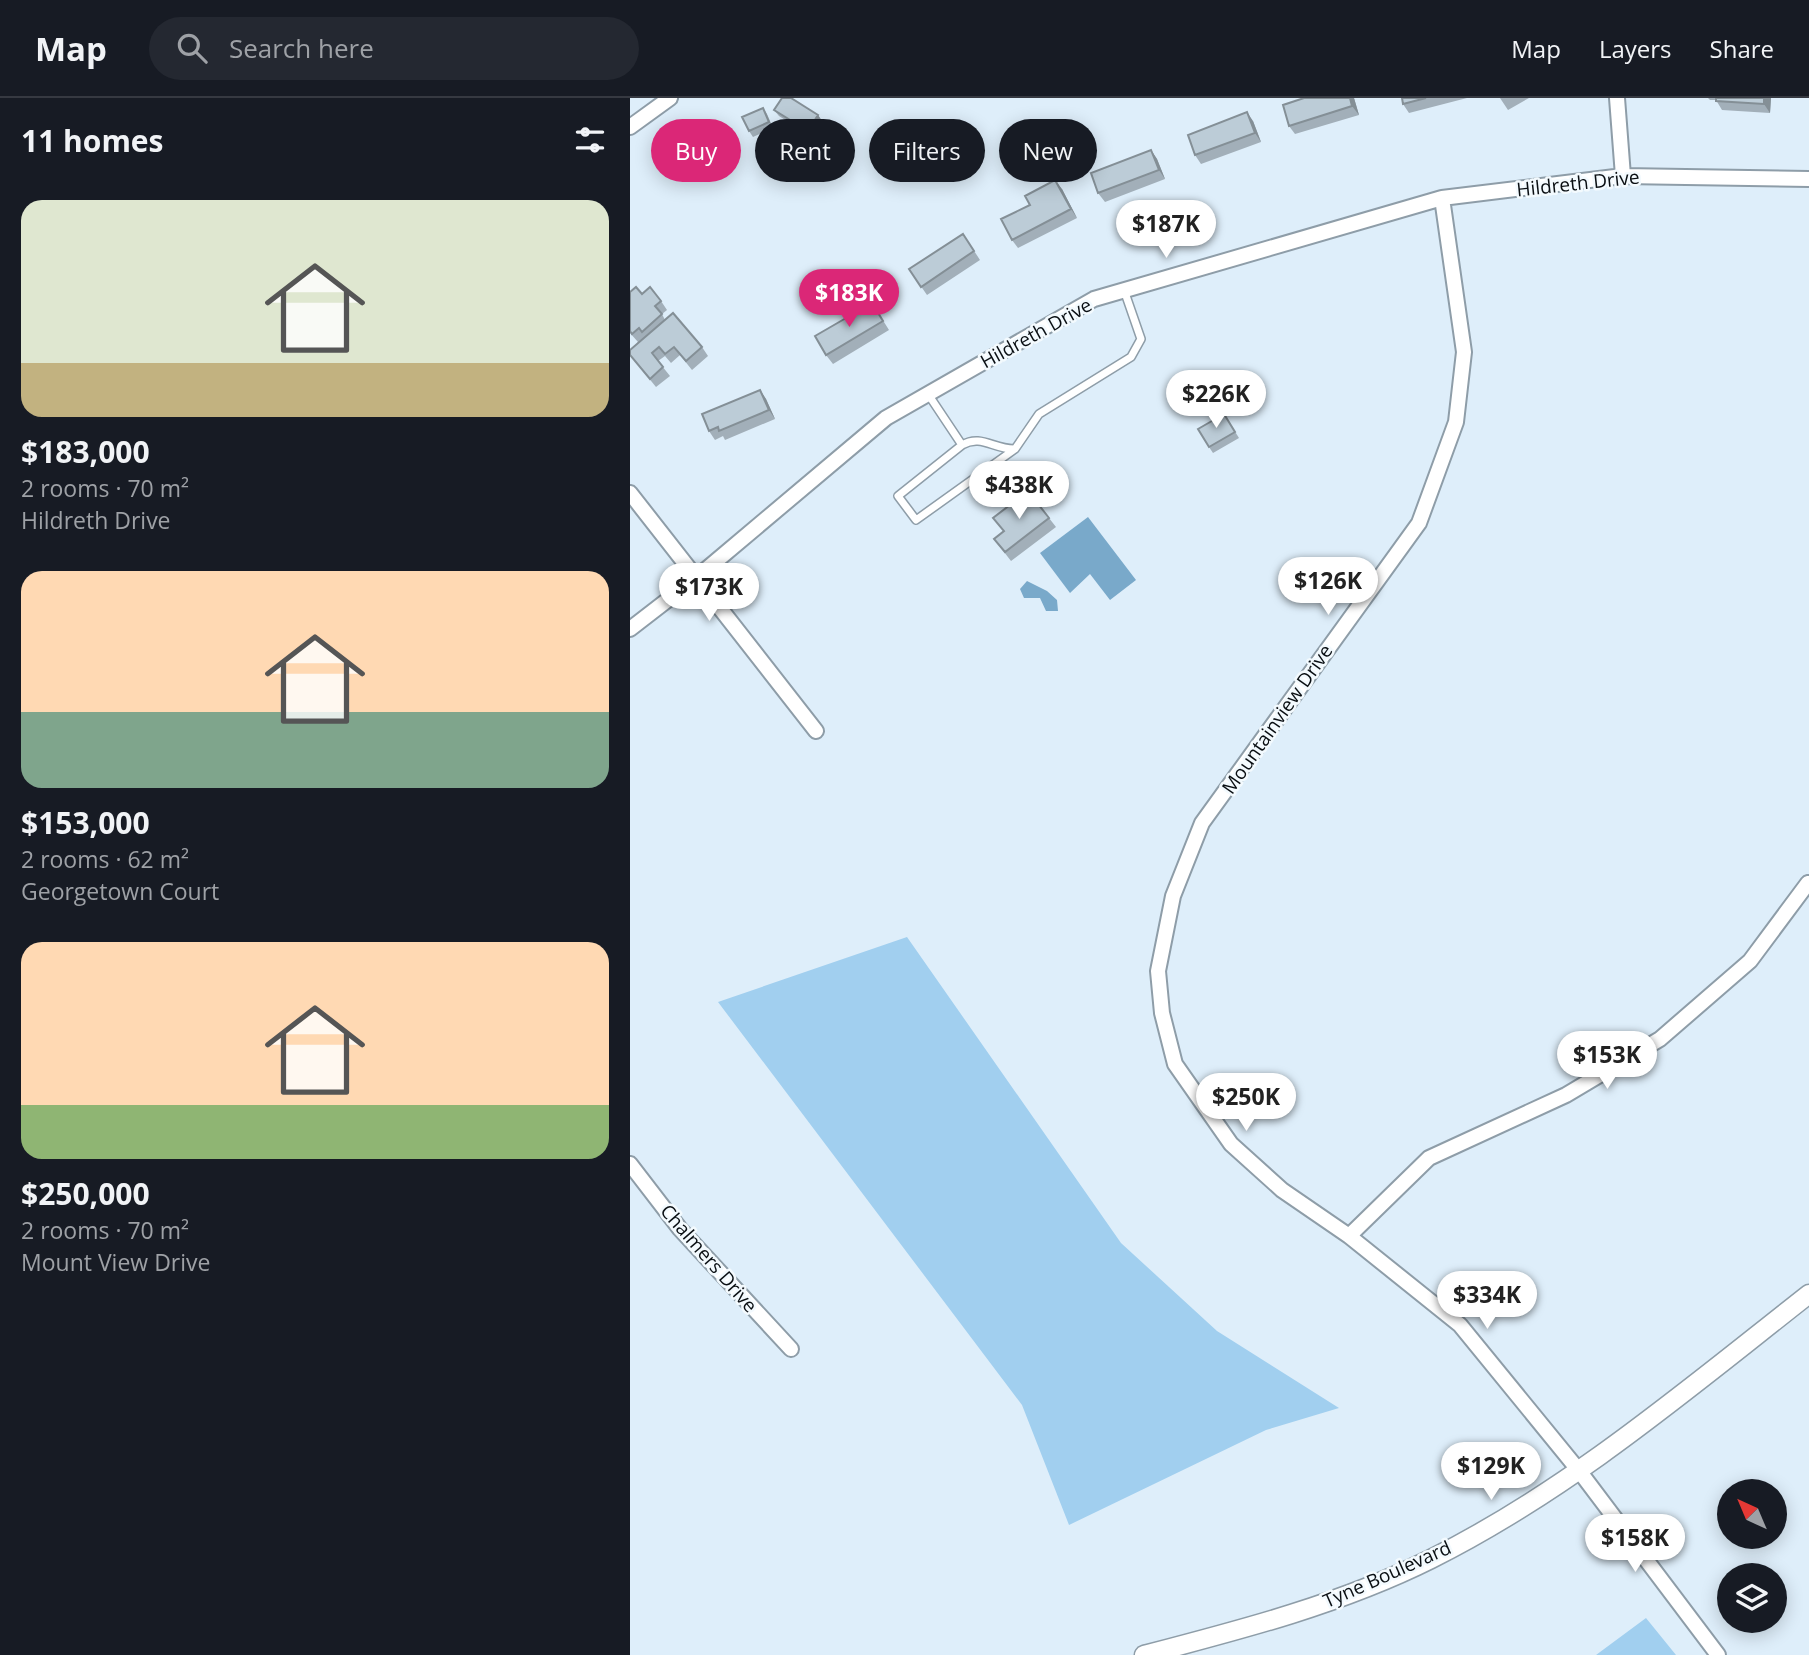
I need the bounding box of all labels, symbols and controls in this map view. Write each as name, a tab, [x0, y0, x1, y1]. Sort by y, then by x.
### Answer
search box	[149, 17, 639, 80]
text: Map	[35, 26, 107, 71]
icon: search	[173, 29, 211, 67]
text: Search here	[229, 30, 374, 66]
text: Map	[1511, 32, 1561, 65]
text: Layers	[1599, 32, 1672, 65]
text: Share	[1710, 32, 1774, 65]
chip: Buy	[651, 119, 741, 182]
chip: Rent	[755, 119, 855, 182]
chip: Filters	[869, 119, 985, 182]
chip: New	[999, 119, 1097, 182]
text: 11 homes	[21, 120, 164, 161]
icon: filters	[571, 121, 609, 159]
street label: Hildreth Drive	[1515, 164, 1641, 202]
pin: $187K	[1117, 200, 1215, 260]
text: $187K	[1132, 207, 1200, 239]
icon: home	[252, 245, 378, 371]
pin: $183K	[800, 270, 898, 329]
text: $183K	[815, 276, 883, 308]
street label: Hildreth Drive	[976, 292, 1096, 374]
pin: $226K	[1167, 370, 1265, 430]
text: $226K	[1182, 377, 1250, 409]
text: $183,000	[21, 431, 150, 472]
pin: $438K	[970, 462, 1068, 521]
text: $438K	[985, 468, 1053, 500]
text: 2 rooms · 70 m²	[21, 472, 189, 504]
text: Hildreth Drive	[21, 504, 171, 536]
pin: $126K	[1279, 558, 1377, 617]
pin: $173K	[660, 564, 758, 623]
text: $126K	[1294, 564, 1362, 596]
text: $173K	[675, 570, 743, 602]
icon: home	[252, 616, 378, 742]
street label: Mountainview Drive	[1216, 639, 1338, 799]
text: $153,000	[21, 802, 150, 843]
text: 2 rooms · 62 m²	[21, 843, 189, 875]
text: Georgetown Court	[21, 875, 219, 907]
icon: home	[252, 987, 378, 1113]
pin: $153K	[1558, 1032, 1656, 1091]
text: $153K	[1573, 1038, 1641, 1070]
pin: $250K	[1197, 1074, 1295, 1133]
text: $250K	[1212, 1080, 1280, 1112]
text: $250,000	[21, 1173, 150, 1214]
street label: Chalmers Drive	[655, 1198, 763, 1318]
text: 2 rooms · 70 m²	[21, 1214, 189, 1246]
text: Mount View Drive	[21, 1246, 210, 1278]
pin: $334K	[1438, 1272, 1536, 1331]
text: $334K	[1453, 1278, 1521, 1310]
pin: $129K	[1442, 1442, 1540, 1502]
text: $129K	[1457, 1449, 1525, 1481]
north arrow	[1717, 1479, 1787, 1549]
map controls	[1717, 1479, 1787, 1633]
pin: $158K	[1586, 1514, 1684, 1574]
text: $158K	[1601, 1521, 1669, 1553]
street label: Tyne Boulevard	[1319, 1534, 1455, 1614]
button: layers	[1717, 1563, 1787, 1633]

